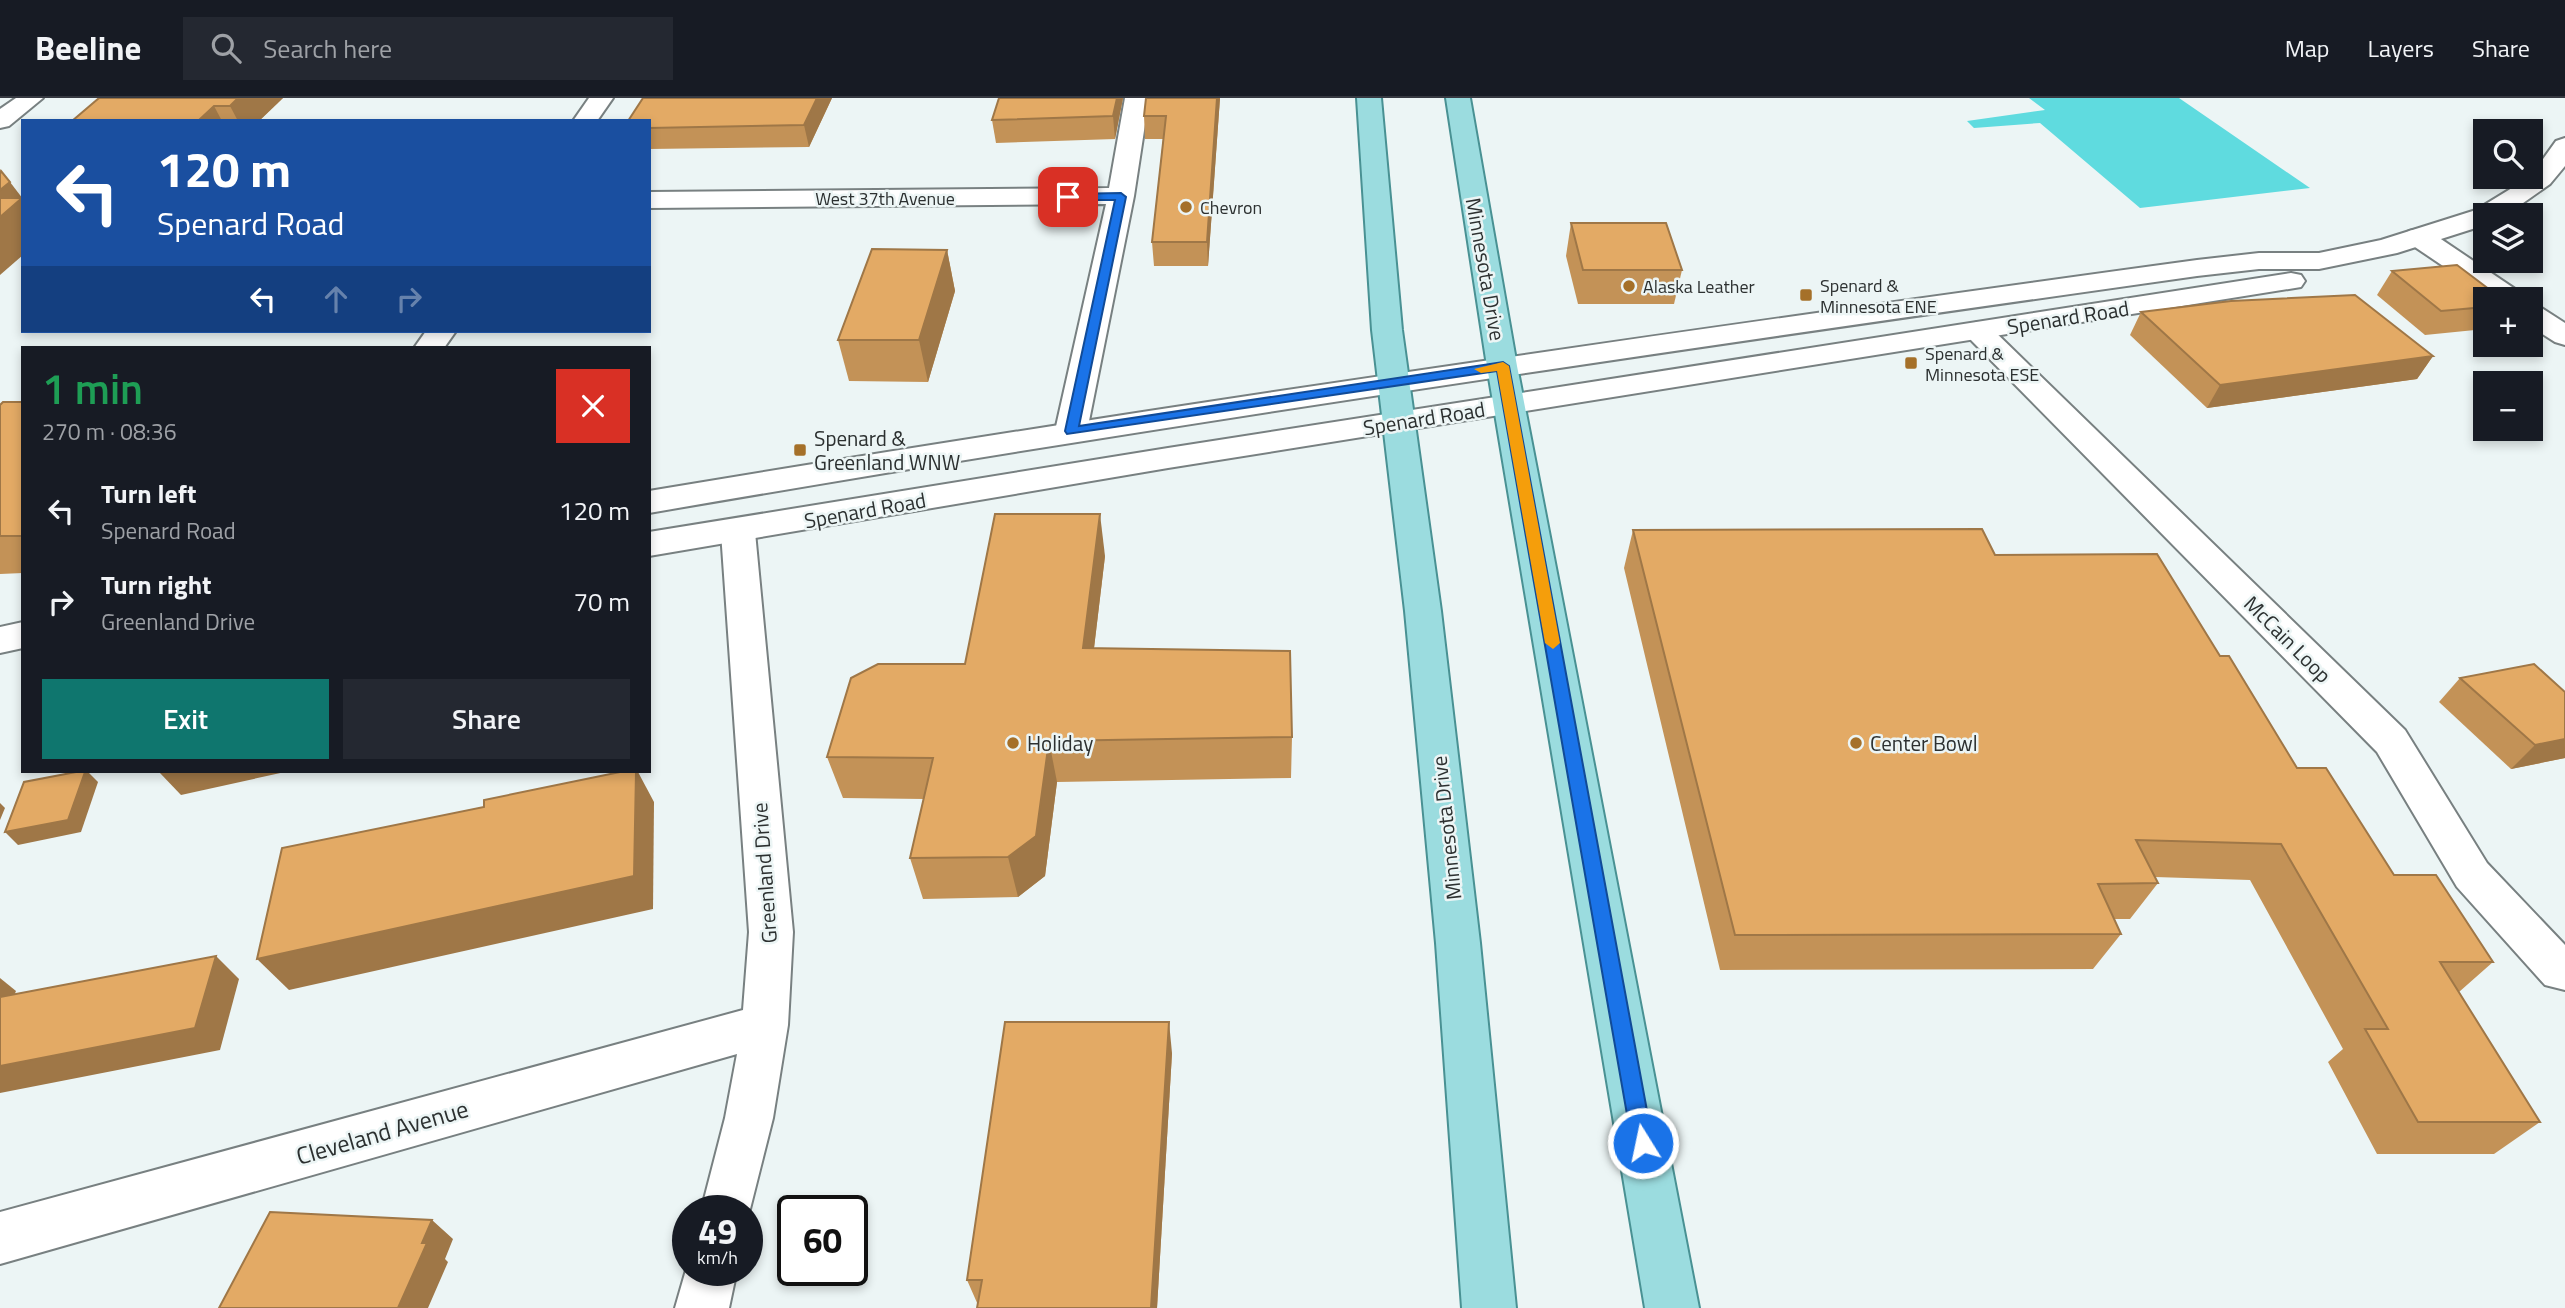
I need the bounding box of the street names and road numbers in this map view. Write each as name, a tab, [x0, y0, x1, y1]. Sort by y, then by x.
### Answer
street label: West 37th Avenue	[815, 185, 955, 212]
street label: Minnesota Drive	[1458, 195, 1514, 343]
street label: Spenard Road	[2005, 292, 2131, 342]
street label: Spenard Road	[1361, 393, 1487, 443]
street label: Spenard Road	[802, 484, 928, 536]
street label: McCain Loop	[2237, 588, 2339, 690]
street label: Minnesota Drive	[1423, 754, 1469, 902]
street label: Greenland Drive	[743, 802, 785, 944]
street label: Cleveland Avenue	[292, 1090, 472, 1174]

